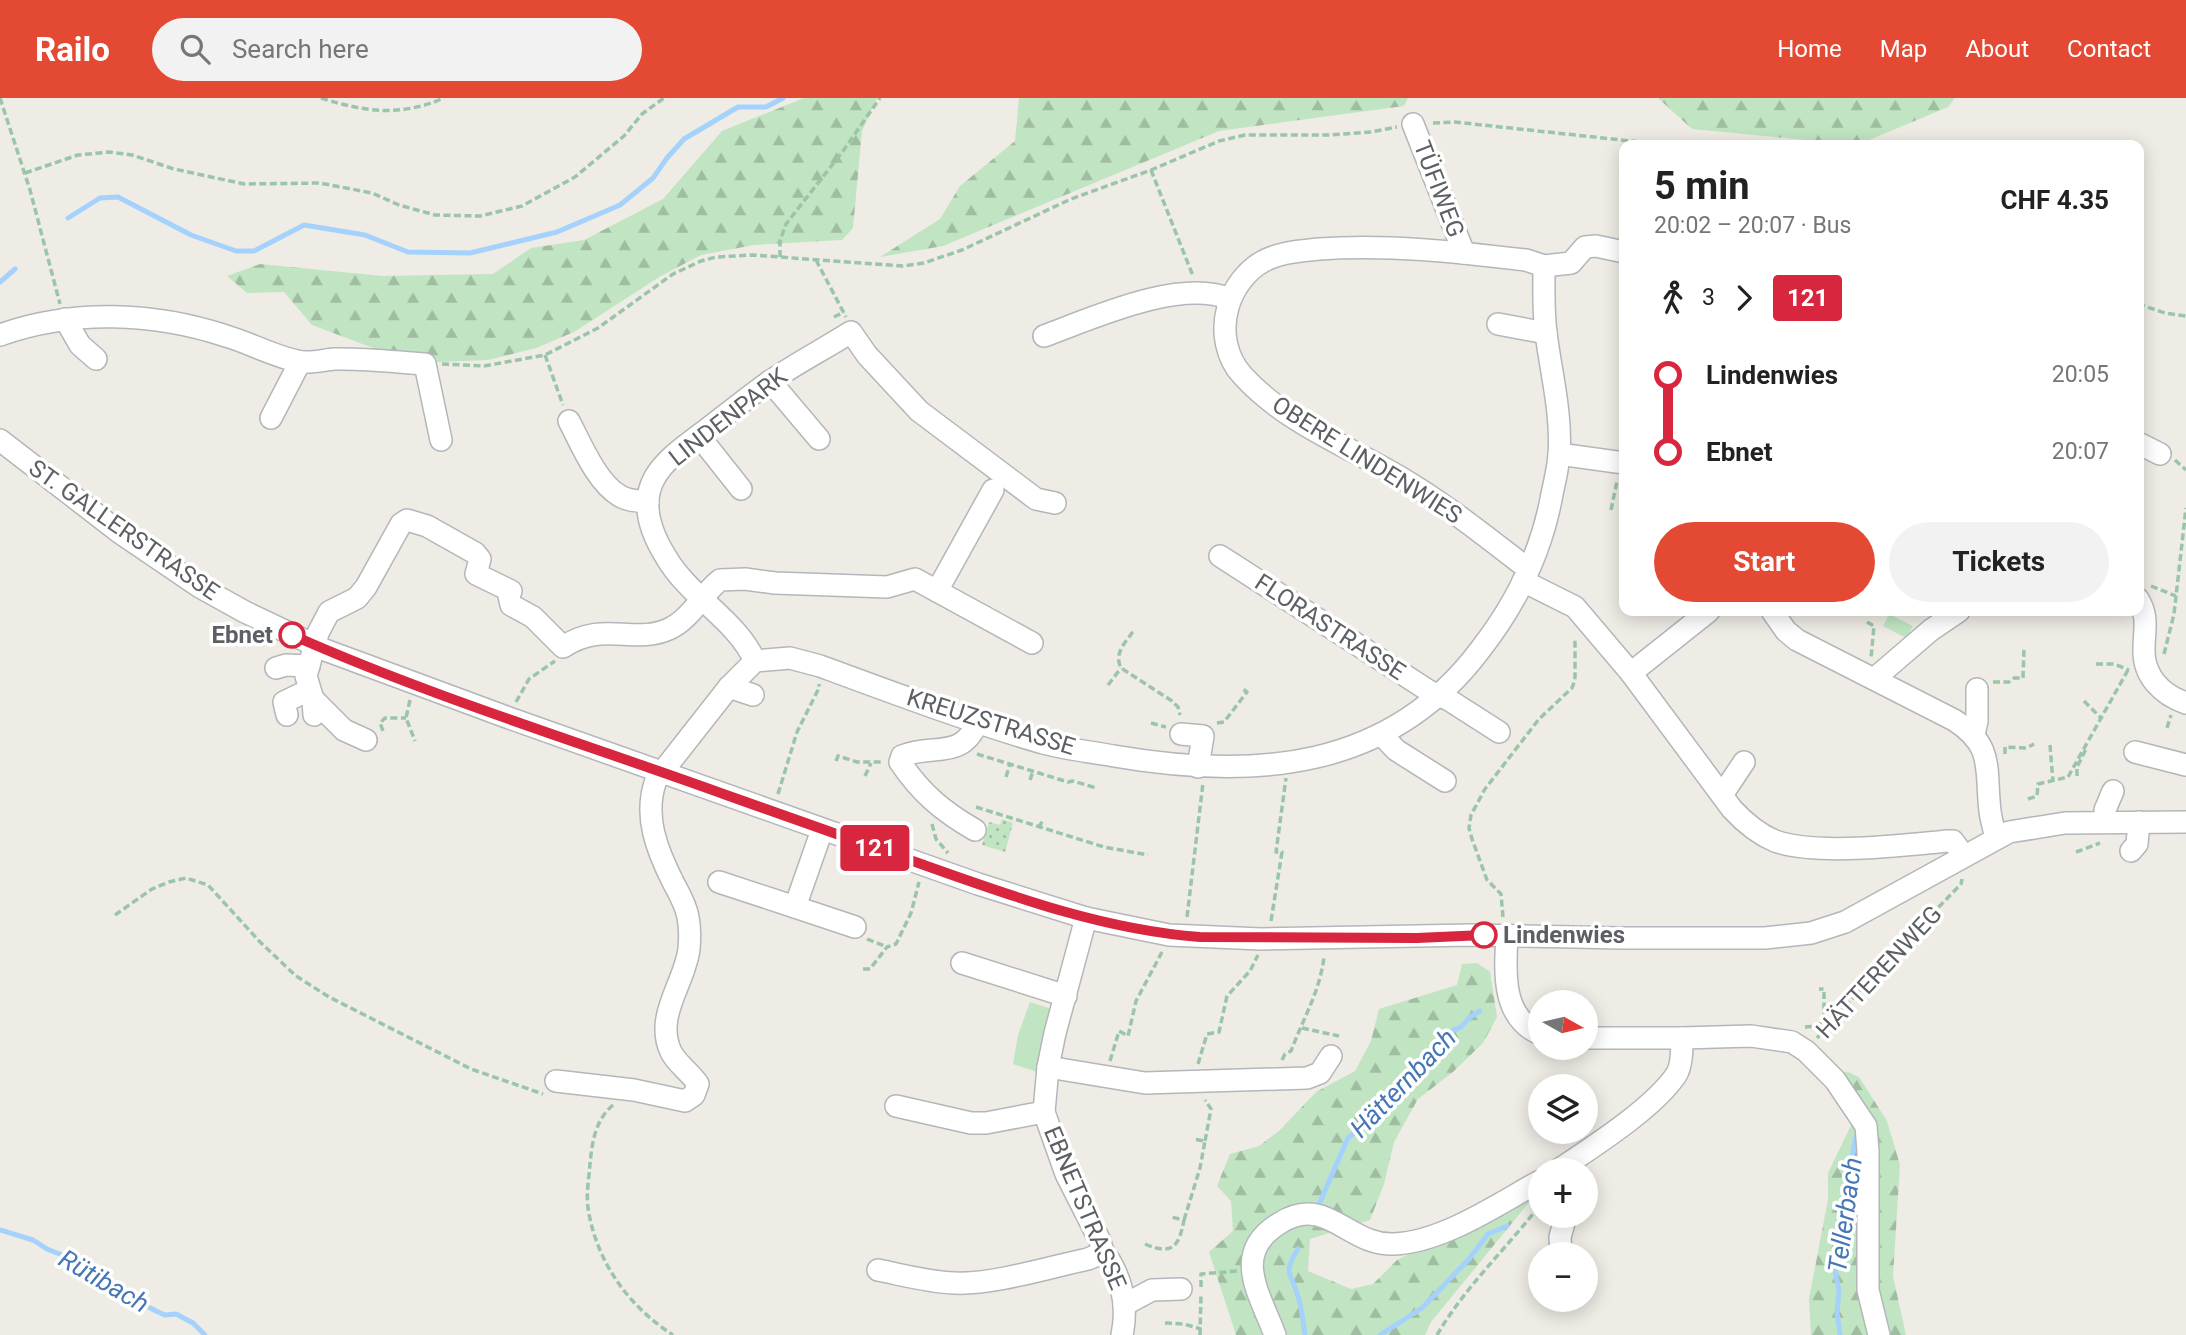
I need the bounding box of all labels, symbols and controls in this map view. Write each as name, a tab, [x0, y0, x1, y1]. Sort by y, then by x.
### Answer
search box	[152, 18, 642, 81]
text: Railo	[35, 30, 110, 69]
icon: search	[176, 30, 214, 68]
text: Search here	[232, 34, 369, 64]
text: Home	[1777, 35, 1842, 63]
text: Map	[1880, 35, 1927, 63]
text: About	[1965, 35, 2029, 63]
text: Contact	[2067, 35, 2151, 63]
street label: TÜFIWEG	[1408, 137, 1470, 241]
text: 5 min	[1654, 164, 1750, 208]
text: CHF 4.35	[2001, 185, 2109, 215]
text: 20:02 – 20:07 · Bus	[1654, 212, 1851, 239]
icon: walk	[1654, 279, 1692, 317]
icon: forward	[1725, 279, 1763, 317]
text: 3	[1702, 284, 1715, 311]
text: 121	[1787, 284, 1828, 312]
text: Lindenwies	[1706, 360, 1838, 390]
text: 20:05	[2052, 361, 2109, 388]
street label: LINDENPARK	[663, 362, 793, 472]
street label: OBERE LINDENWIES	[1267, 390, 1467, 530]
text: Ebnet	[1706, 437, 1773, 467]
text: 20:07	[2052, 438, 2109, 465]
street label: ST. GALLERSTRASSE	[24, 454, 224, 606]
button: Start	[1654, 522, 1875, 602]
button: Tickets	[1889, 522, 2109, 602]
street label: FLORASTRASSE	[1250, 568, 1410, 686]
place label: Ebnet	[211, 621, 273, 649]
marker: Ebnet	[279, 622, 305, 648]
street label: KREUZSTRASSE	[903, 683, 1079, 761]
line badge: 121	[835, 825, 915, 871]
text: 121	[854, 834, 896, 862]
street label: HÄTTERENWEG	[1811, 900, 1947, 1044]
place label: Lindenwies	[1503, 921, 1625, 949]
marker: Lindenwies	[1471, 922, 1497, 948]
north arrow	[1528, 990, 1598, 1060]
map controls	[1528, 990, 1598, 1312]
water label: Hätternbach	[1344, 1023, 1462, 1143]
button: layers	[1528, 1074, 1598, 1144]
street label: EBNETSTRASSE	[1038, 1122, 1132, 1294]
water label: Tellerbach	[1822, 1155, 1868, 1275]
button: +	[1528, 1158, 1598, 1228]
button: −	[1528, 1242, 1598, 1312]
water label: Rütibach	[54, 1243, 154, 1319]

